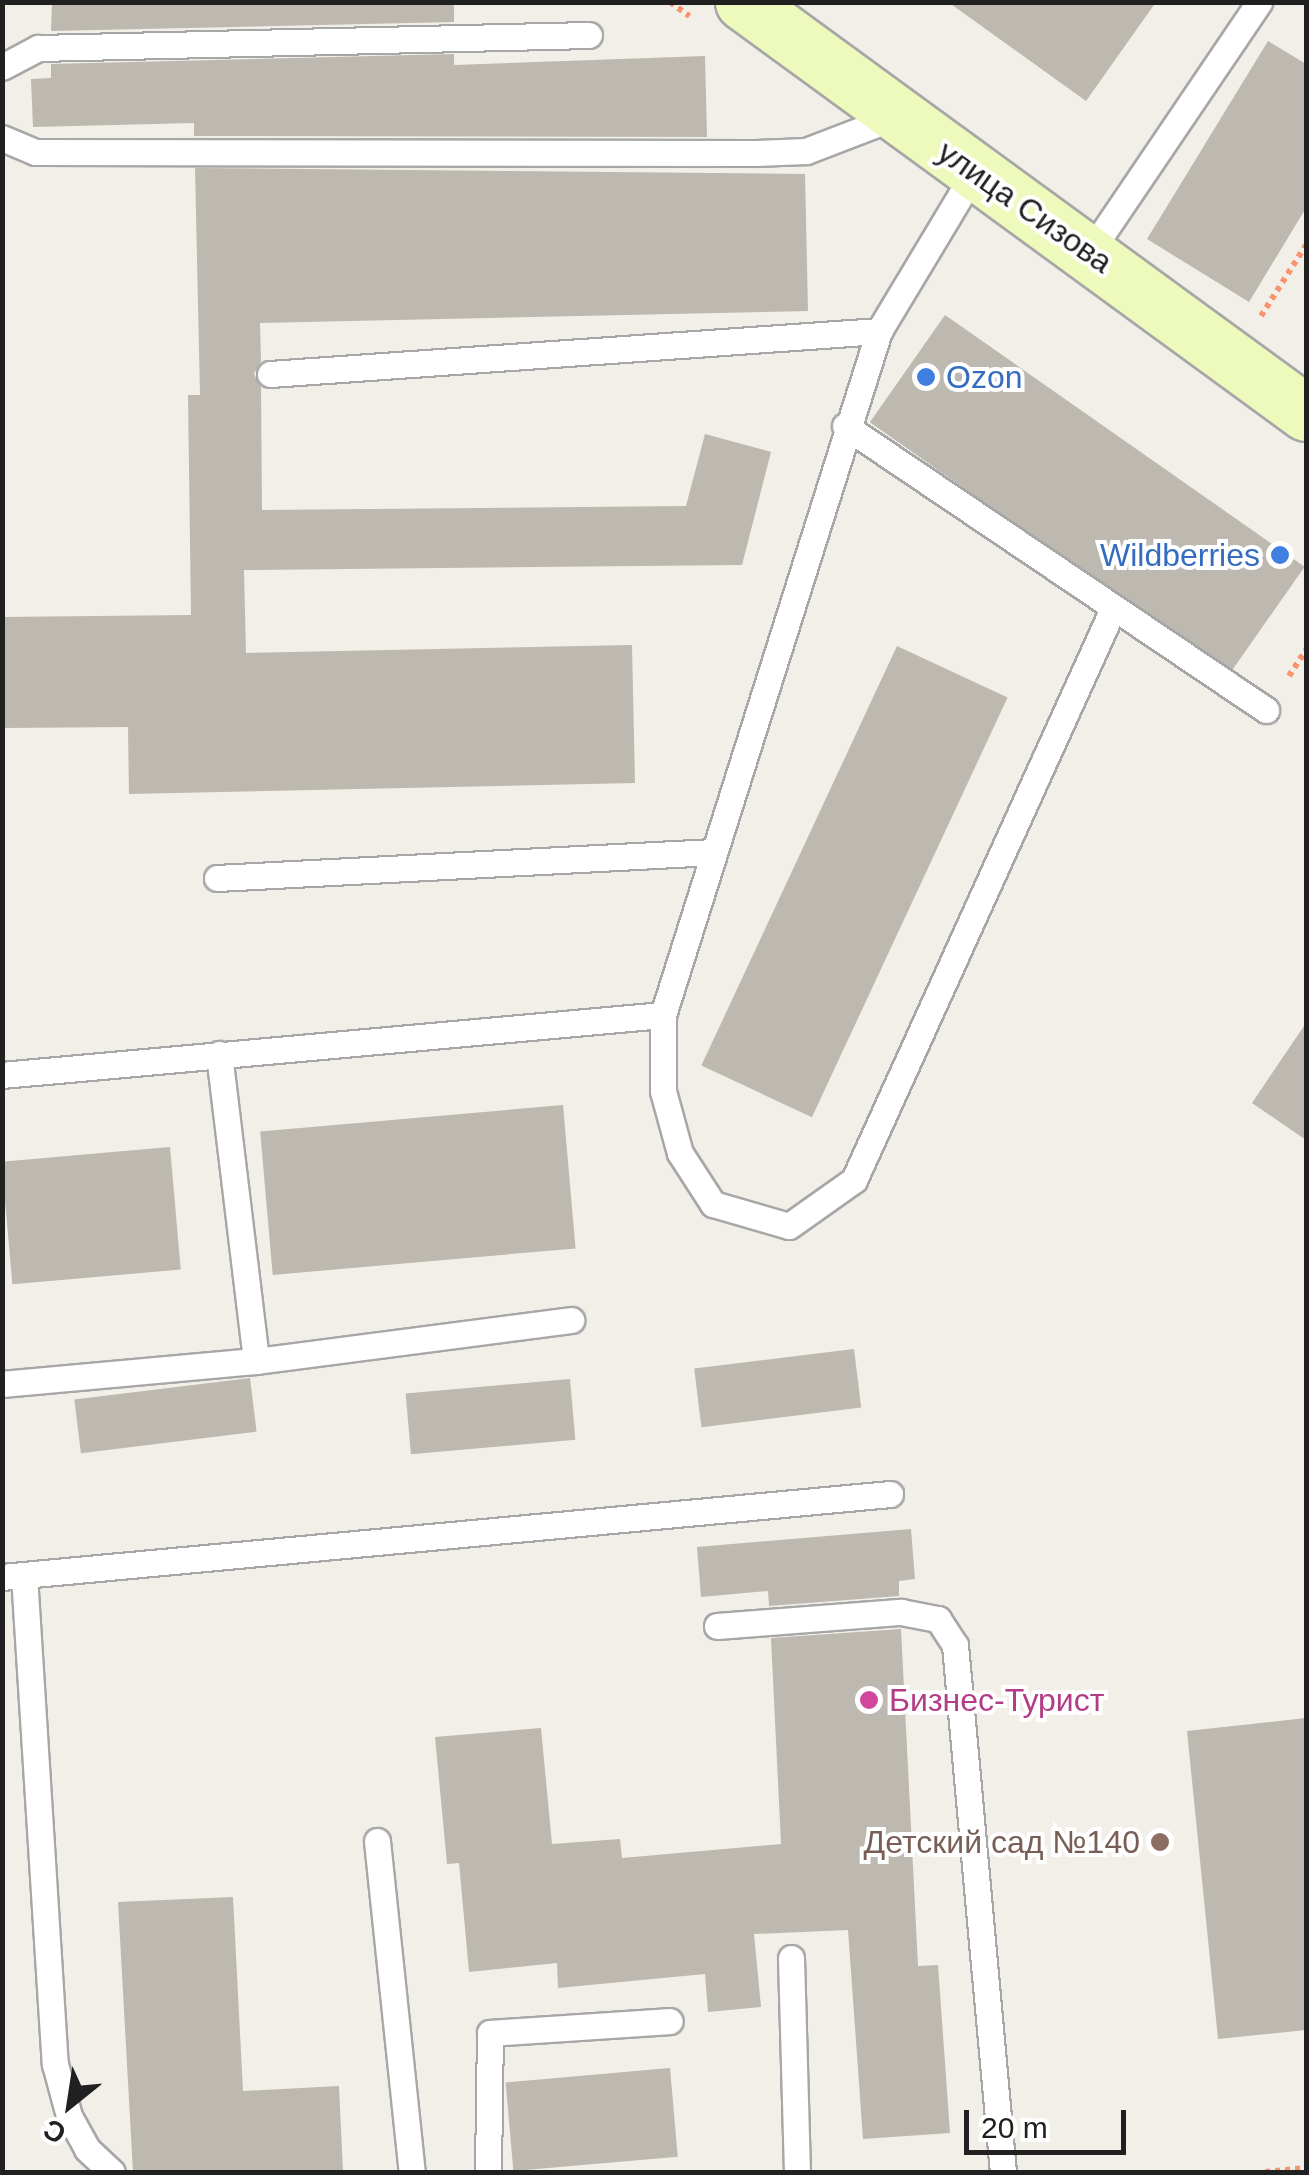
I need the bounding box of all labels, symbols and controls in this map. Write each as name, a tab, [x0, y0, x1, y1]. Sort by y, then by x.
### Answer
street label: улица Сизова	[930, 133, 1120, 281]
place label: Ozon	[946, 358, 1022, 396]
marker: Ozon	[915, 366, 937, 388]
place label: Wildberries	[1100, 536, 1260, 574]
marker: Wildberries	[1269, 544, 1291, 566]
place label: Бизнес-Турист	[889, 1681, 1104, 1719]
marker: Бизнес-Турист	[858, 1689, 880, 1711]
place label: Детский сад №140	[864, 1823, 1140, 1861]
marker: Детский сад №140	[1149, 1831, 1171, 1853]
north arrow	[20, 2055, 120, 2155]
scale bar	[969, 2090, 1132, 2152]
text: 20 m	[981, 2111, 1048, 2144]
text: С	[38, 2113, 71, 2150]

